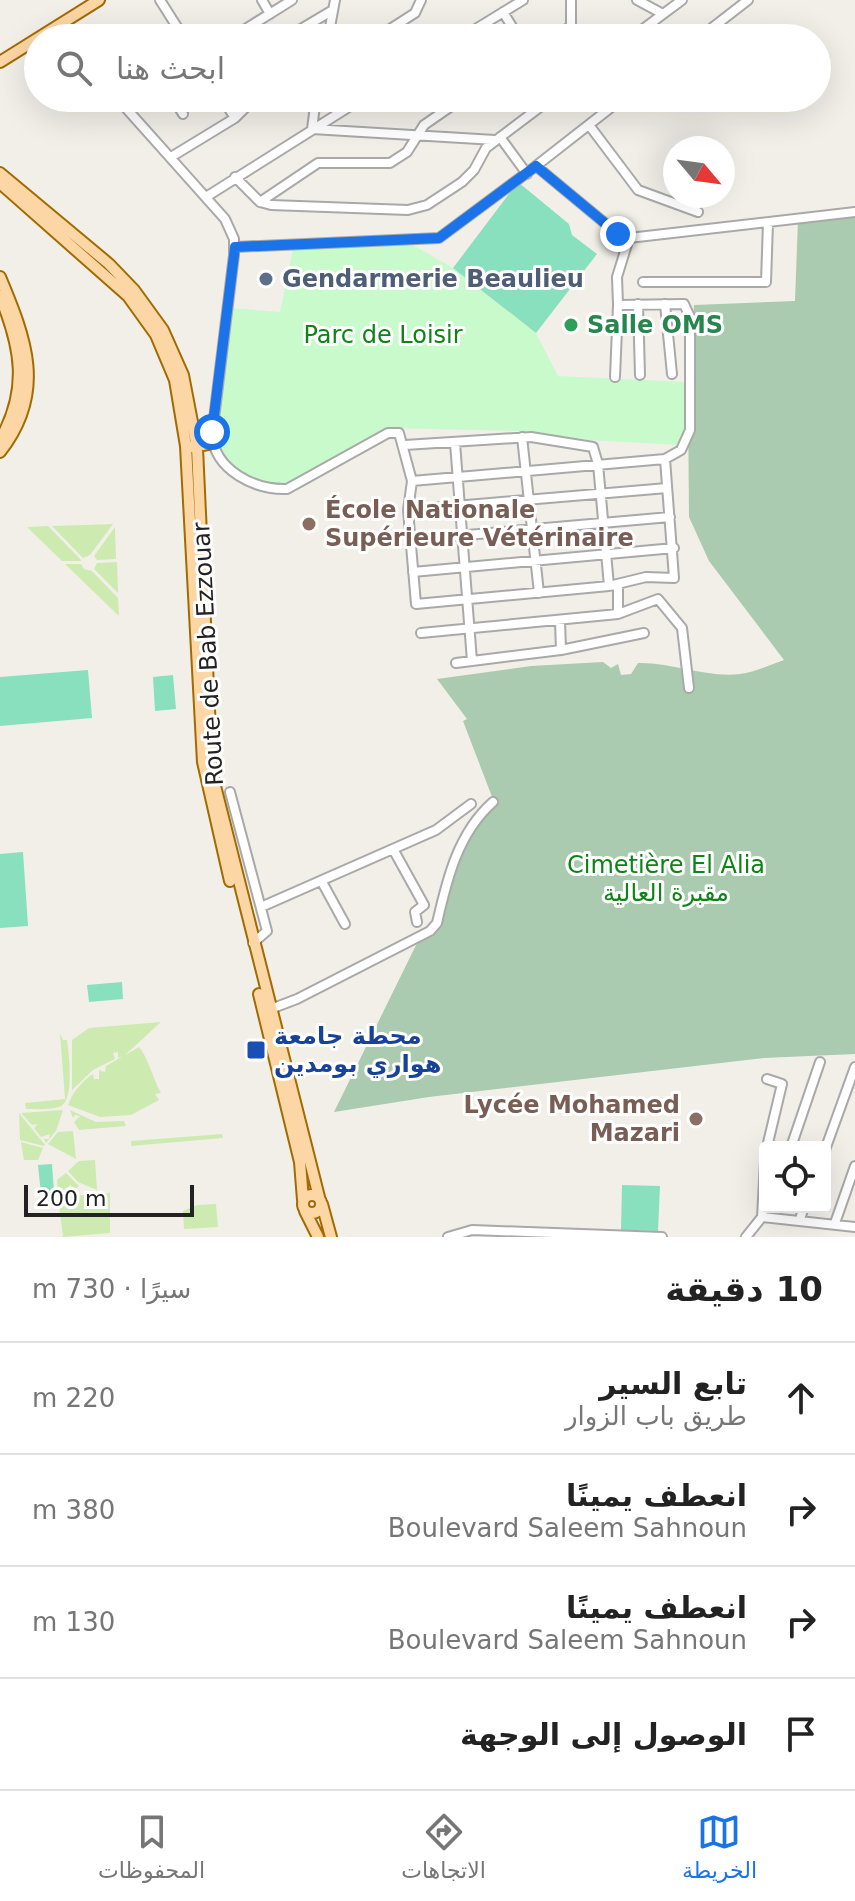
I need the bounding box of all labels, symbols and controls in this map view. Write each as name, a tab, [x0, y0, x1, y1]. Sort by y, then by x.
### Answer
search box	[24, 24, 831, 112]
icon: search	[52, 46, 96, 90]
text: ابحث هنا	[116, 51, 225, 86]
north arrow	[663, 136, 735, 208]
route end	[600, 216, 636, 252]
place label: Gendarmerie Beaulieu	[282, 265, 584, 293]
marker: Gendarmerie Beaulieu	[257, 270, 275, 288]
place label: Salle OMS	[587, 311, 723, 339]
marker: Salle OMS	[562, 316, 580, 334]
park label: Parc de Loisir	[303, 321, 463, 349]
route start	[194, 414, 230, 450]
place label: École Nationale Supérieure Vétérinaire	[325, 495, 634, 552]
marker: École Nationale Supérieure Vétérinaire	[300, 515, 318, 533]
street label: Route de Bab Ezzouar	[187, 521, 229, 786]
park label: Cimetière El Alia مقبرة العالية	[567, 851, 765, 907]
place label: محطة جامعة هواري بومدين	[274, 1022, 441, 1078]
marker: محطة جامعة هواري بومدين	[245, 1039, 267, 1061]
place label: Lycée Mohamed Mazari	[463, 1091, 680, 1147]
marker: Lycée Mohamed Mazari	[687, 1110, 705, 1128]
map controls	[759, 1141, 831, 1213]
button: locate	[759, 1141, 831, 1213]
scale bar	[24, 1181, 194, 1217]
text: 200 m	[36, 1186, 106, 1211]
text: 10 دقيقة	[665, 1269, 823, 1309]
text: سيرًا · 730 m	[32, 1274, 191, 1304]
text: تابع السير	[599, 1366, 747, 1401]
icon: ahead	[779, 1376, 823, 1420]
text: 220 m	[32, 1383, 115, 1413]
text: طريق باب الزوار	[565, 1401, 747, 1431]
text: انعطف يمينًا	[566, 1478, 747, 1513]
icon: right	[779, 1488, 823, 1532]
text: 380 m	[32, 1495, 115, 1525]
text: Boulevard Saleem Sahnoun	[388, 1513, 747, 1543]
text: انعطف يمينًا	[566, 1590, 747, 1625]
icon: right	[779, 1600, 823, 1644]
text: 130 m	[32, 1607, 115, 1637]
text: Boulevard Saleem Sahnoun	[388, 1625, 747, 1655]
icon: arrive	[779, 1712, 823, 1756]
text: الوصول إلى الوجهة	[460, 1717, 747, 1752]
tab: المحفوظات	[98, 1810, 205, 1883]
tab: الاتجاهات	[401, 1810, 486, 1883]
tab: الخريطة	[682, 1810, 757, 1883]

